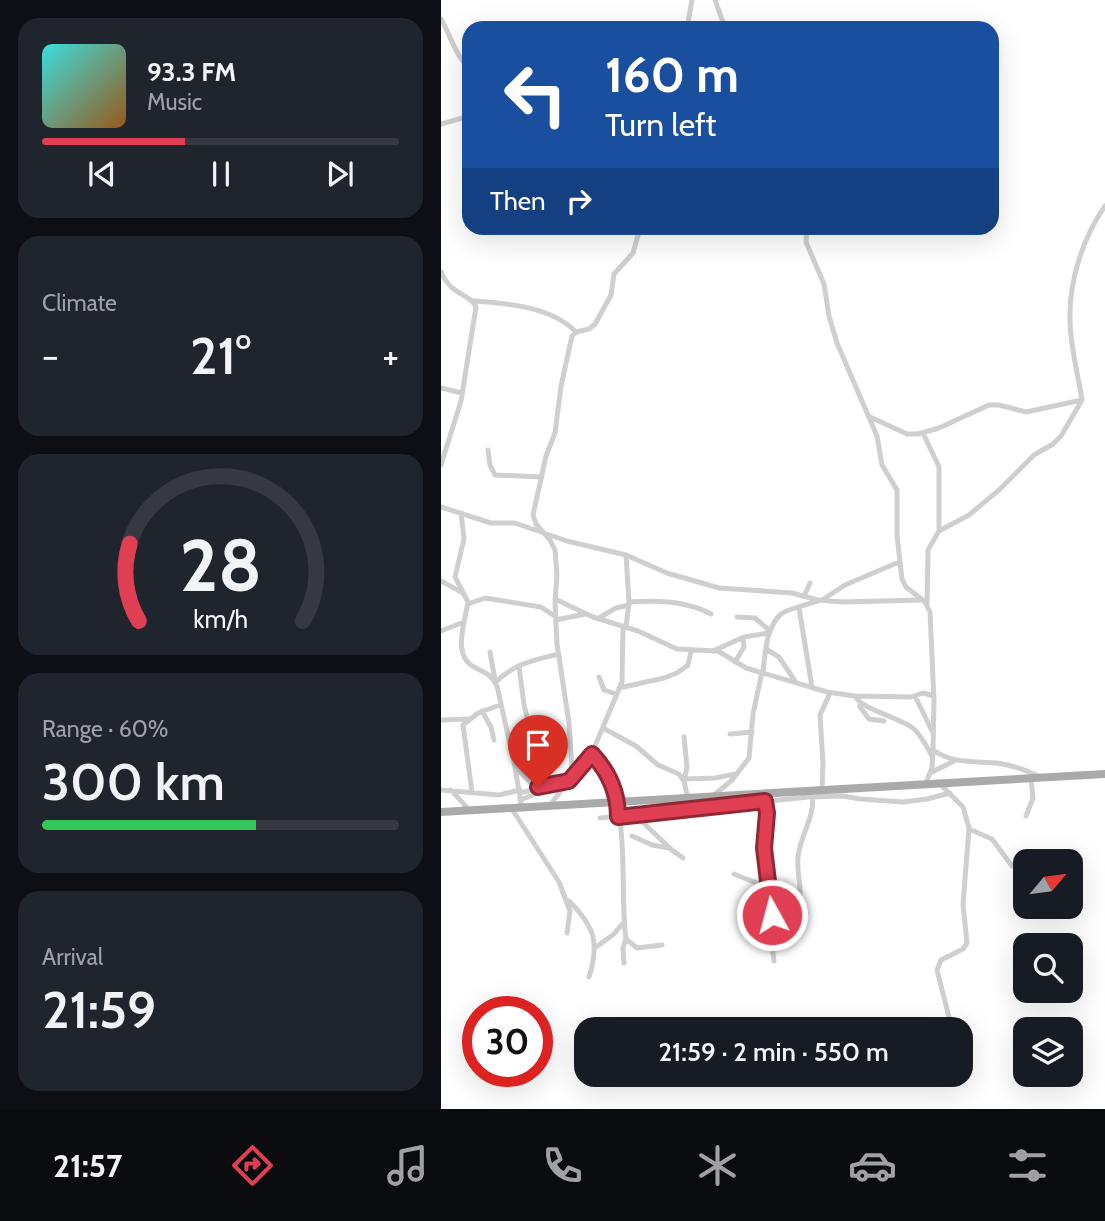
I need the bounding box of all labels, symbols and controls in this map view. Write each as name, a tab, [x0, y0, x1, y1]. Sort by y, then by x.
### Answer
text: 160 m	[605, 45, 739, 104]
icon: left	[490, 49, 581, 140]
text: 93.3 FM	[147, 56, 236, 88]
text: Music	[147, 88, 202, 116]
text: Turn left	[605, 105, 716, 144]
icon: previous	[83, 155, 121, 193]
icon: pause	[202, 155, 240, 193]
icon: next	[321, 155, 359, 193]
icon: right	[560, 182, 598, 220]
text: Then	[490, 185, 546, 217]
text: Climate	[42, 289, 117, 317]
text: 21°	[190, 324, 251, 387]
text: −	[42, 332, 59, 379]
text: +	[382, 332, 399, 379]
text: 28	[179, 521, 262, 609]
text: km/h	[193, 603, 248, 633]
text: Range · 60%	[42, 715, 169, 743]
pin	[508, 715, 568, 787]
icon: arrive	[519, 726, 557, 764]
text: 300 km	[42, 750, 225, 813]
north arrow	[1013, 849, 1083, 919]
map controls	[1013, 849, 1083, 1087]
position arrow	[735, 878, 809, 952]
button: search	[1013, 933, 1083, 1003]
text: Arrival	[42, 943, 103, 971]
text: 21:59	[42, 978, 156, 1041]
speed limit sign: 30	[462, 996, 553, 1087]
button: layers	[1013, 1017, 1083, 1087]
text: 21:59 · 2 min · 550 m	[658, 1036, 889, 1068]
icon: directions	[228, 1141, 277, 1190]
icon: music	[383, 1141, 432, 1190]
icon: phone	[538, 1141, 587, 1190]
icon: climate	[693, 1141, 742, 1190]
icon: car	[848, 1141, 897, 1190]
icon: filters	[1003, 1141, 1052, 1190]
text: 21:57	[53, 1146, 122, 1185]

